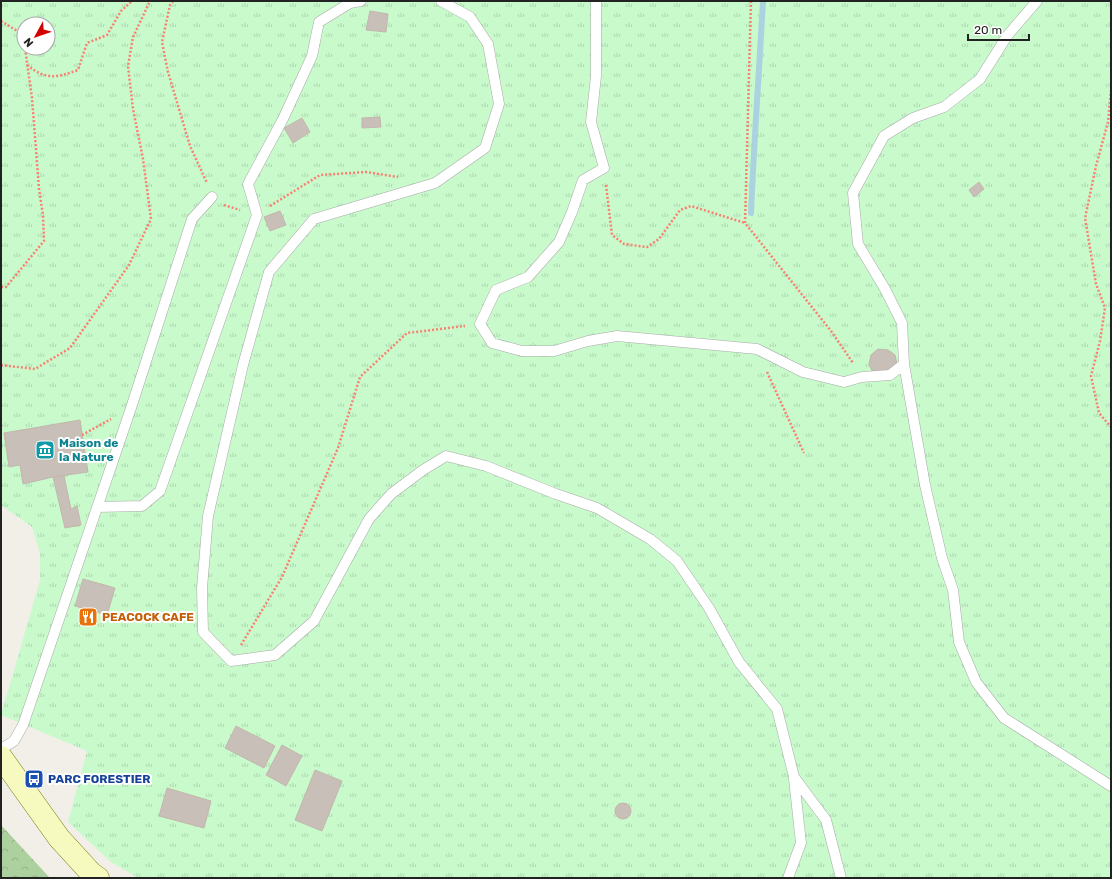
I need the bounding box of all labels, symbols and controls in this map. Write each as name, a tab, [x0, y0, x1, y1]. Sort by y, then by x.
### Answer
north arrow	[16, 16, 56, 56]
scale bar	[968, 16, 1029, 42]
text: 20 m	[974, 23, 1002, 37]
text: N	[21, 35, 36, 49]
place label: Maison de la Nature	[59, 436, 118, 464]
museum icon: Maison de la Nature	[34, 439, 56, 461]
restaurant icon: PEACOCK CAFE	[77, 606, 99, 628]
place label: PEACOCK CAFE	[102, 610, 194, 624]
bus stop icon: PARC FORESTIER	[23, 768, 45, 790]
place label: PARC FORESTIER	[48, 772, 151, 786]

